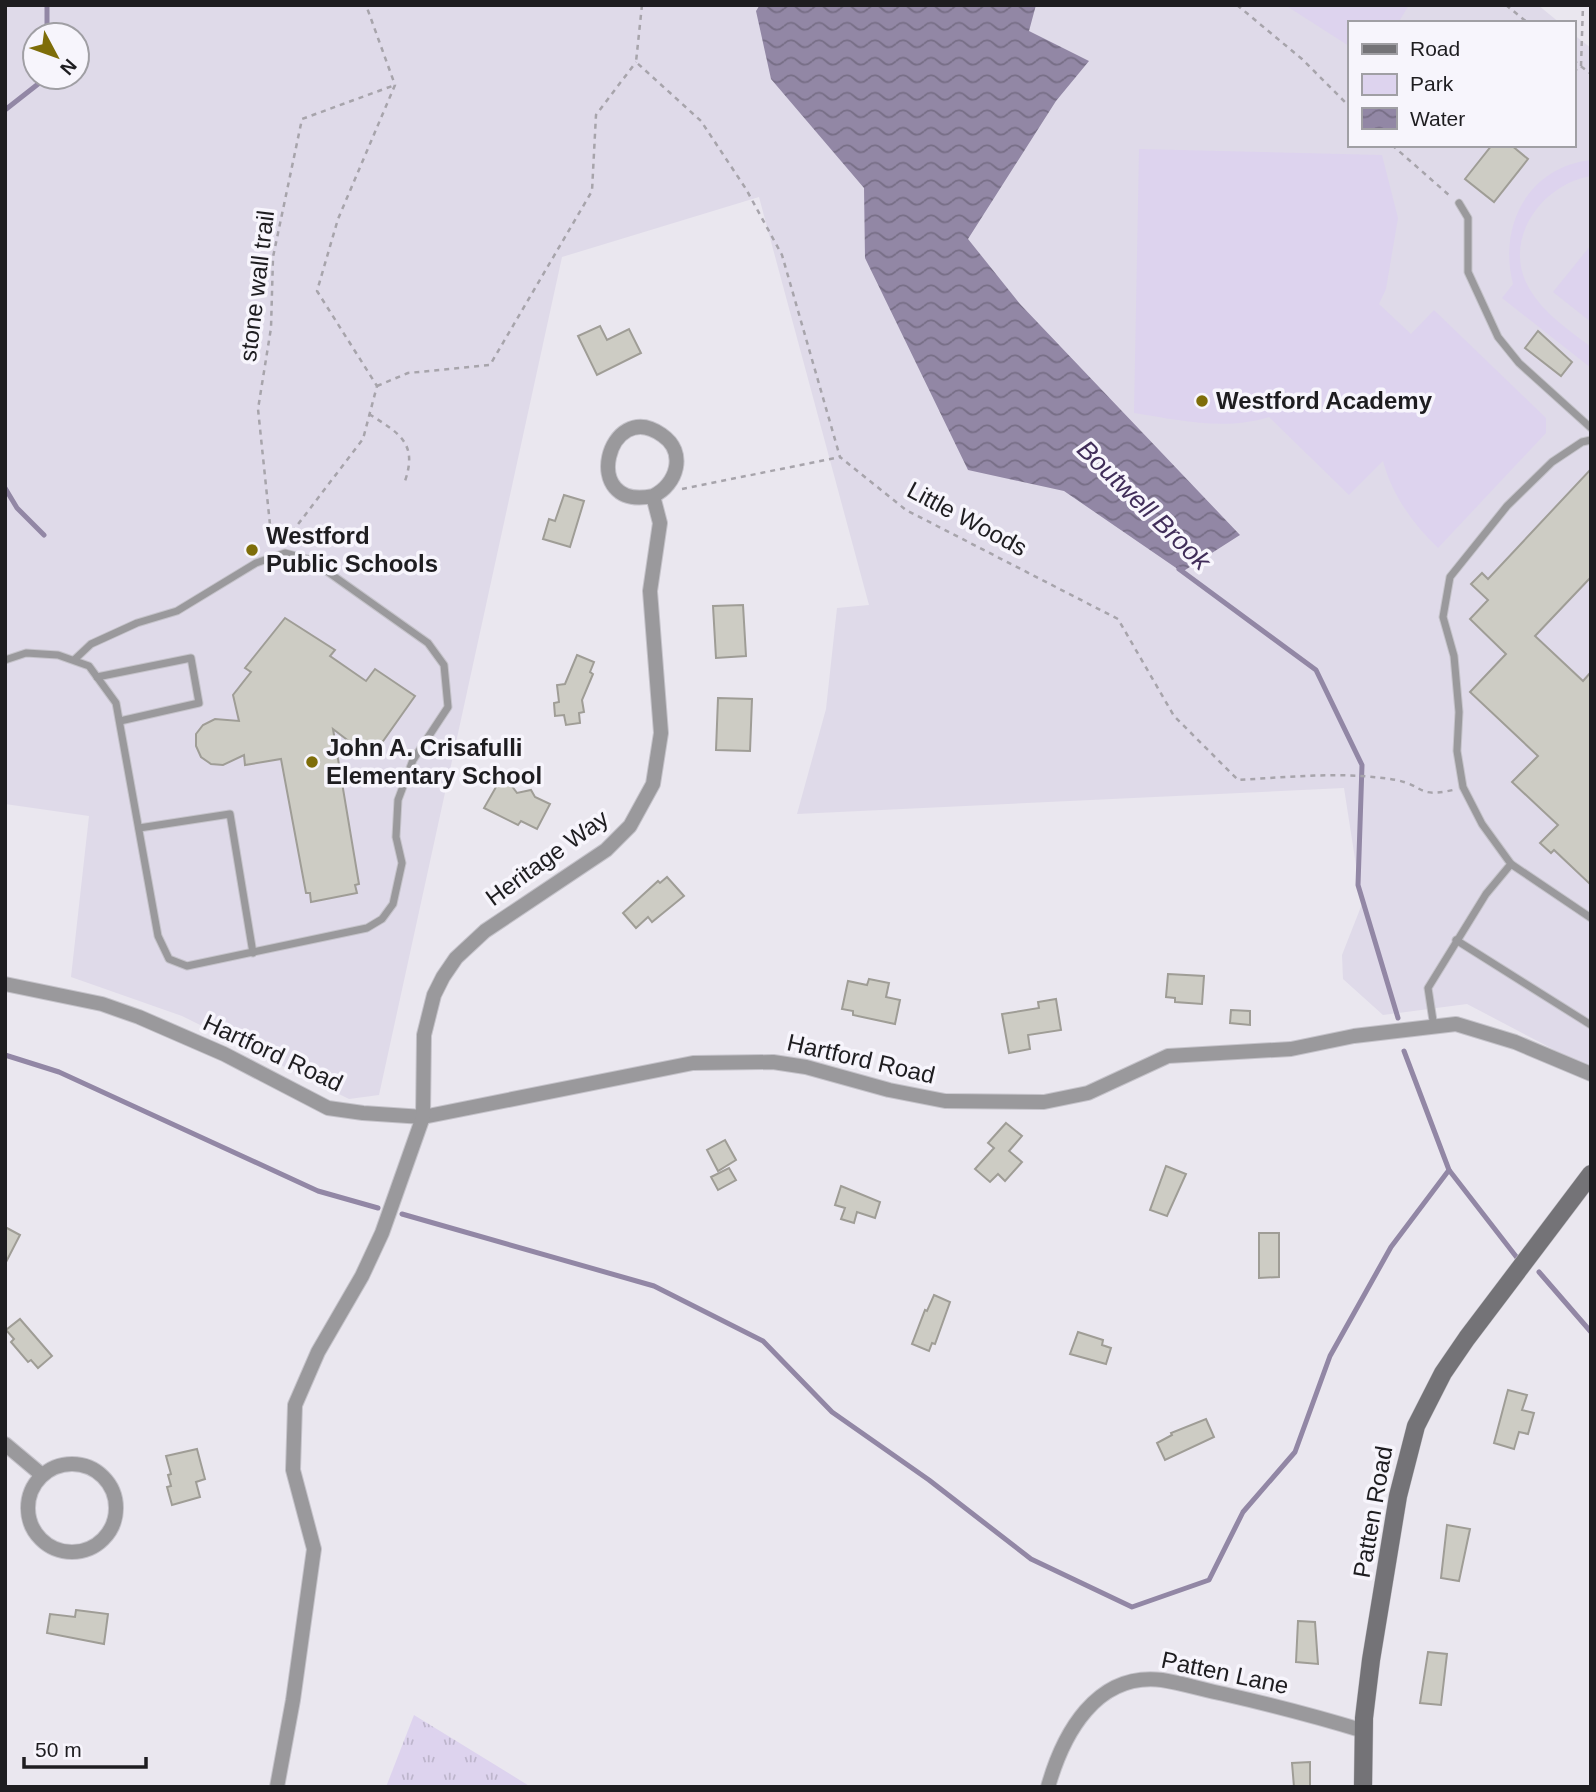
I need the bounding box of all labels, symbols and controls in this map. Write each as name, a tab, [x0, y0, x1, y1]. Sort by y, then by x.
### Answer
north arrow	[21, 21, 91, 91]
legend	[1348, 21, 1575, 147]
text: Road	[1410, 37, 1460, 60]
text: N	[56, 55, 81, 79]
text: Park	[1410, 72, 1454, 95]
text: Water	[1410, 107, 1465, 130]
street label: stone wall trail	[234, 209, 279, 363]
place label: Westford Academy	[1216, 387, 1433, 414]
marker: Westford Academy	[1194, 393, 1210, 409]
water label: Boutwell Brook	[1071, 434, 1218, 577]
street label: Little Woods	[903, 476, 1032, 561]
place label: Westford Public Schools	[266, 522, 438, 577]
marker: Westford Public Schools	[244, 542, 260, 558]
place label: John A. Crisafulli Elementary School	[326, 734, 542, 789]
marker: John A. Crisafulli Elementary School	[304, 754, 320, 770]
street label: Heritage Way	[480, 804, 613, 911]
street label: Hartford Road	[199, 1008, 347, 1097]
street label: Hartford Road	[785, 1028, 938, 1089]
street label: Patten Road	[1348, 1444, 1397, 1580]
street label: Patten Lane	[1159, 1646, 1291, 1699]
scale bar	[24, 1726, 147, 1770]
text: 50 m	[35, 1738, 82, 1761]

